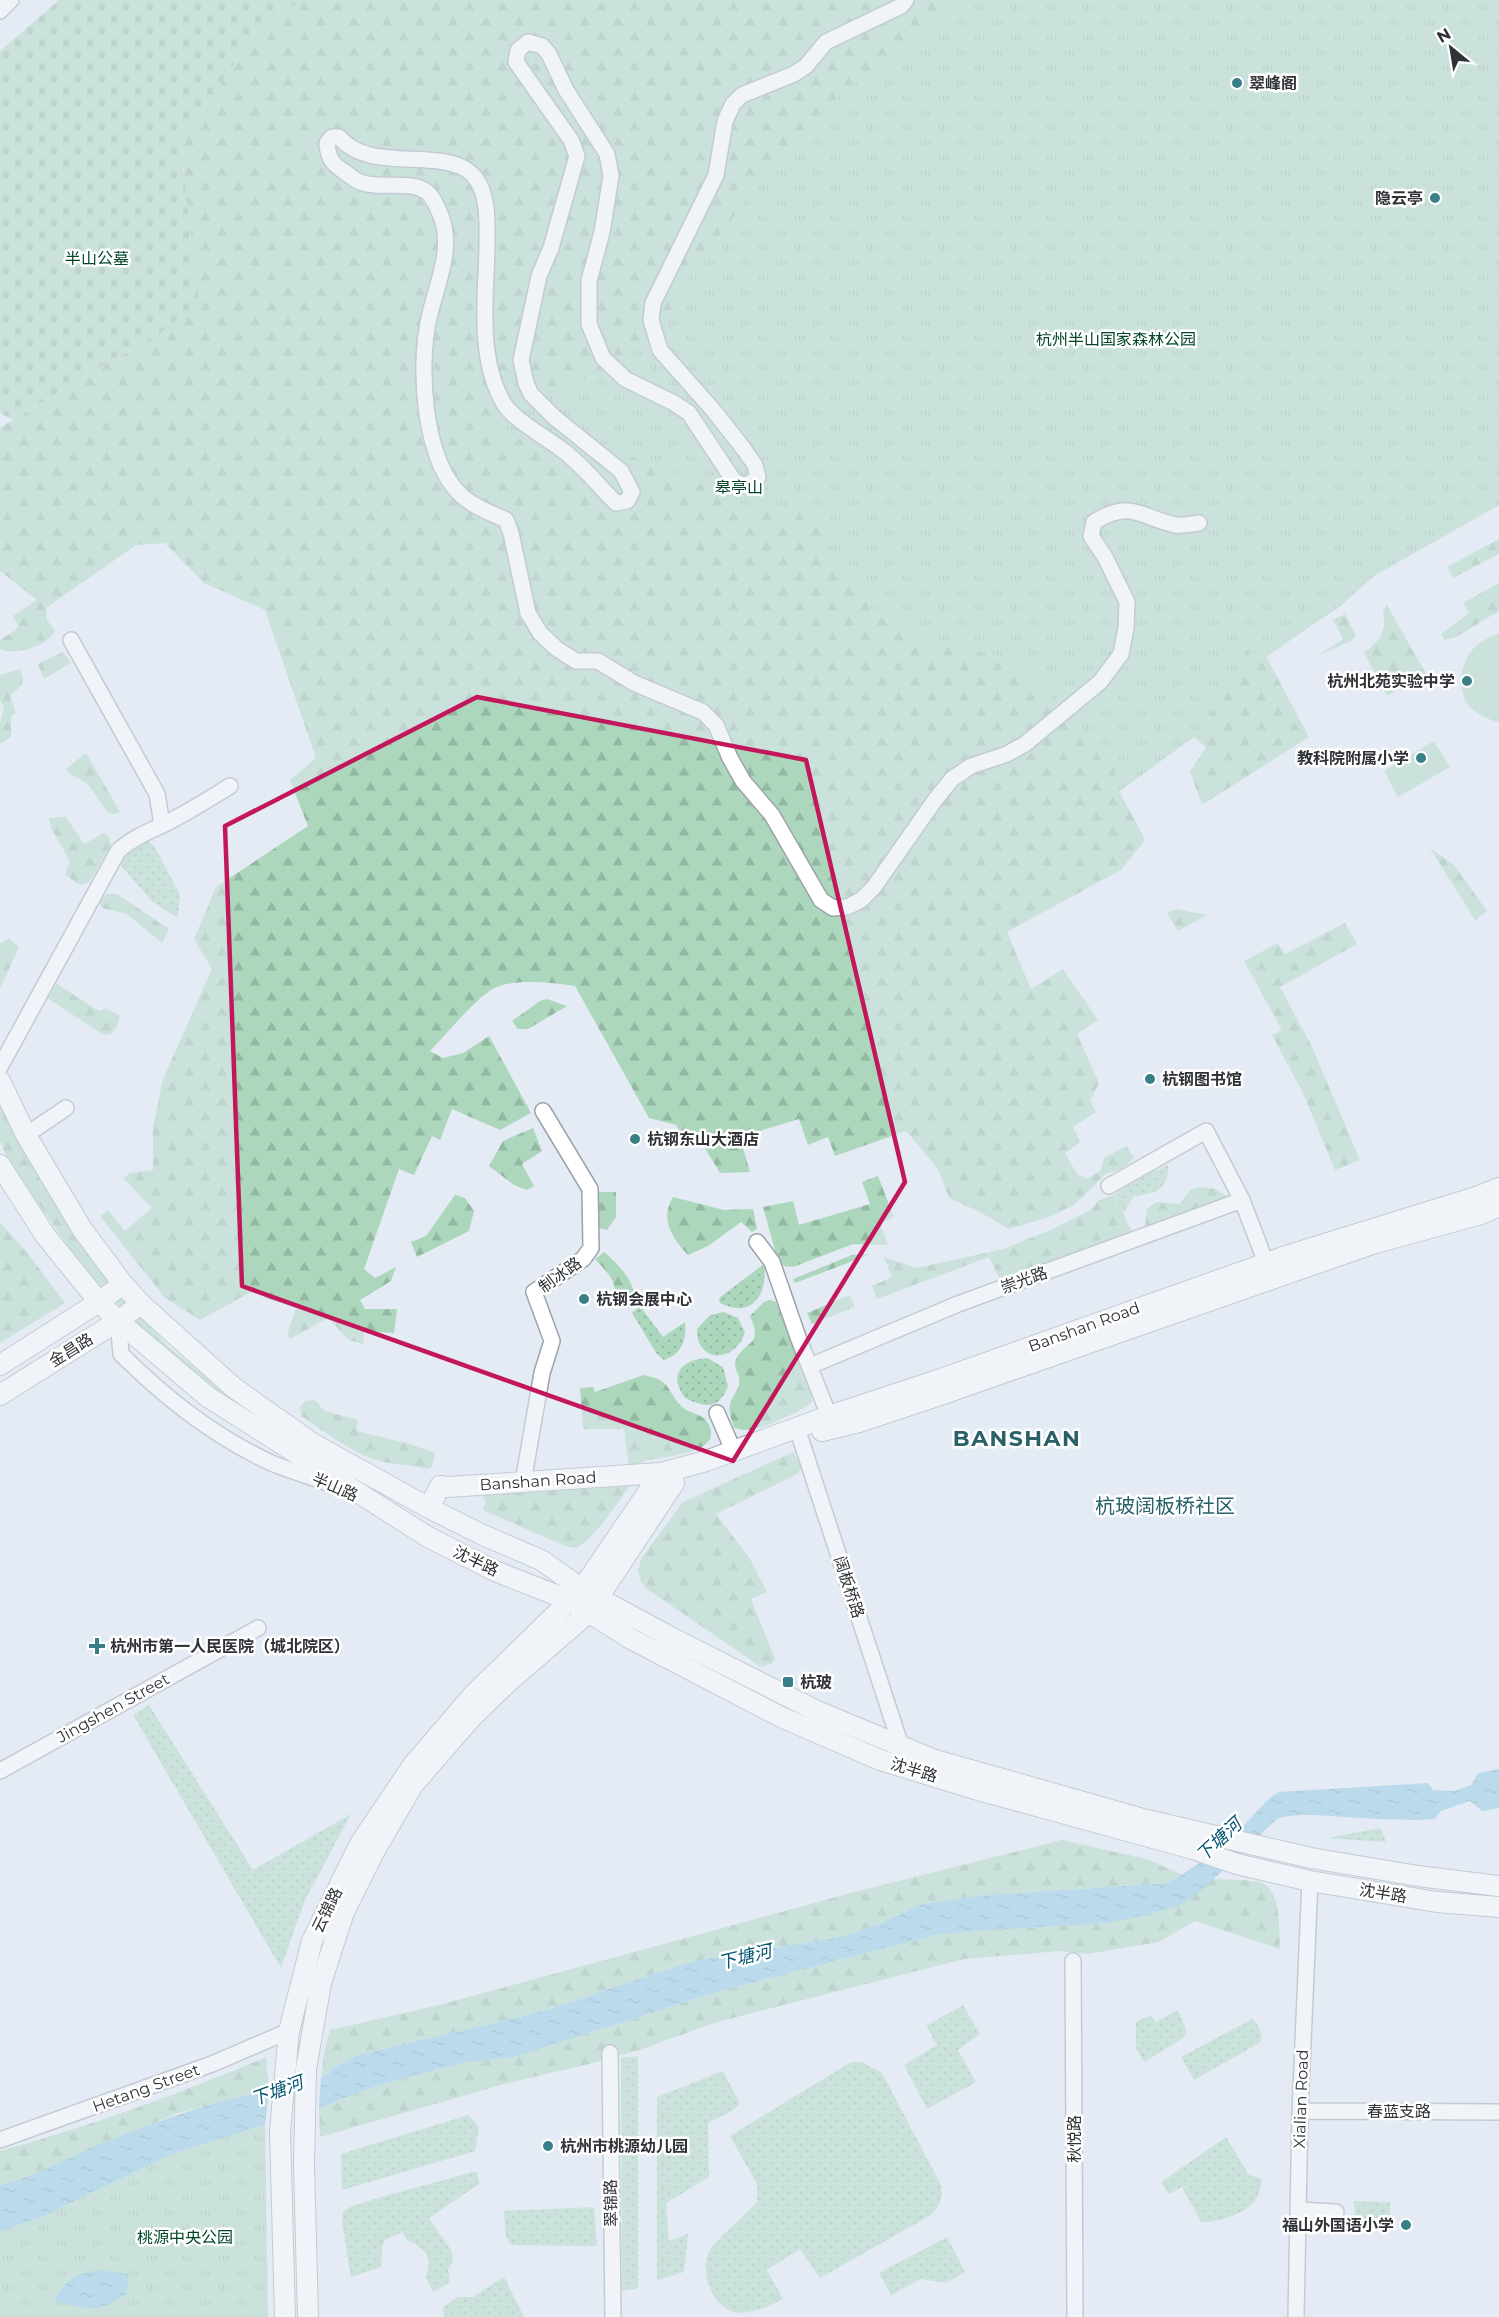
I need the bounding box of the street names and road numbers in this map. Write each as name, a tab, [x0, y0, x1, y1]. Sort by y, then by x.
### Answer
street label: 制冰路	[535, 1253, 585, 1297]
street label: 崇光路	[998, 1263, 1050, 1297]
street label: Banshan Road	[1026, 1298, 1142, 1356]
street label: 金昌路	[46, 1329, 96, 1371]
street label: Banshan Road	[479, 1467, 597, 1495]
street label: 半山路	[309, 1469, 361, 1505]
street label: 沈半路	[450, 1542, 502, 1580]
street label: 阔板桥路	[830, 1554, 868, 1620]
street label: Jingshen Street	[53, 1669, 173, 1747]
street label: 沈半路	[888, 1754, 940, 1786]
street label: 沈半路	[1358, 1880, 1408, 1906]
street label: 云锦路	[308, 1884, 346, 1936]
street label: Xialian Road	[1290, 2049, 1312, 2149]
street label: Hetang Street	[90, 2060, 203, 2116]
street label: 春蓝支路	[1367, 2102, 1431, 2121]
street label: 秋悦路	[1065, 2115, 1084, 2163]
street label: 翠锦路	[601, 2179, 621, 2227]

